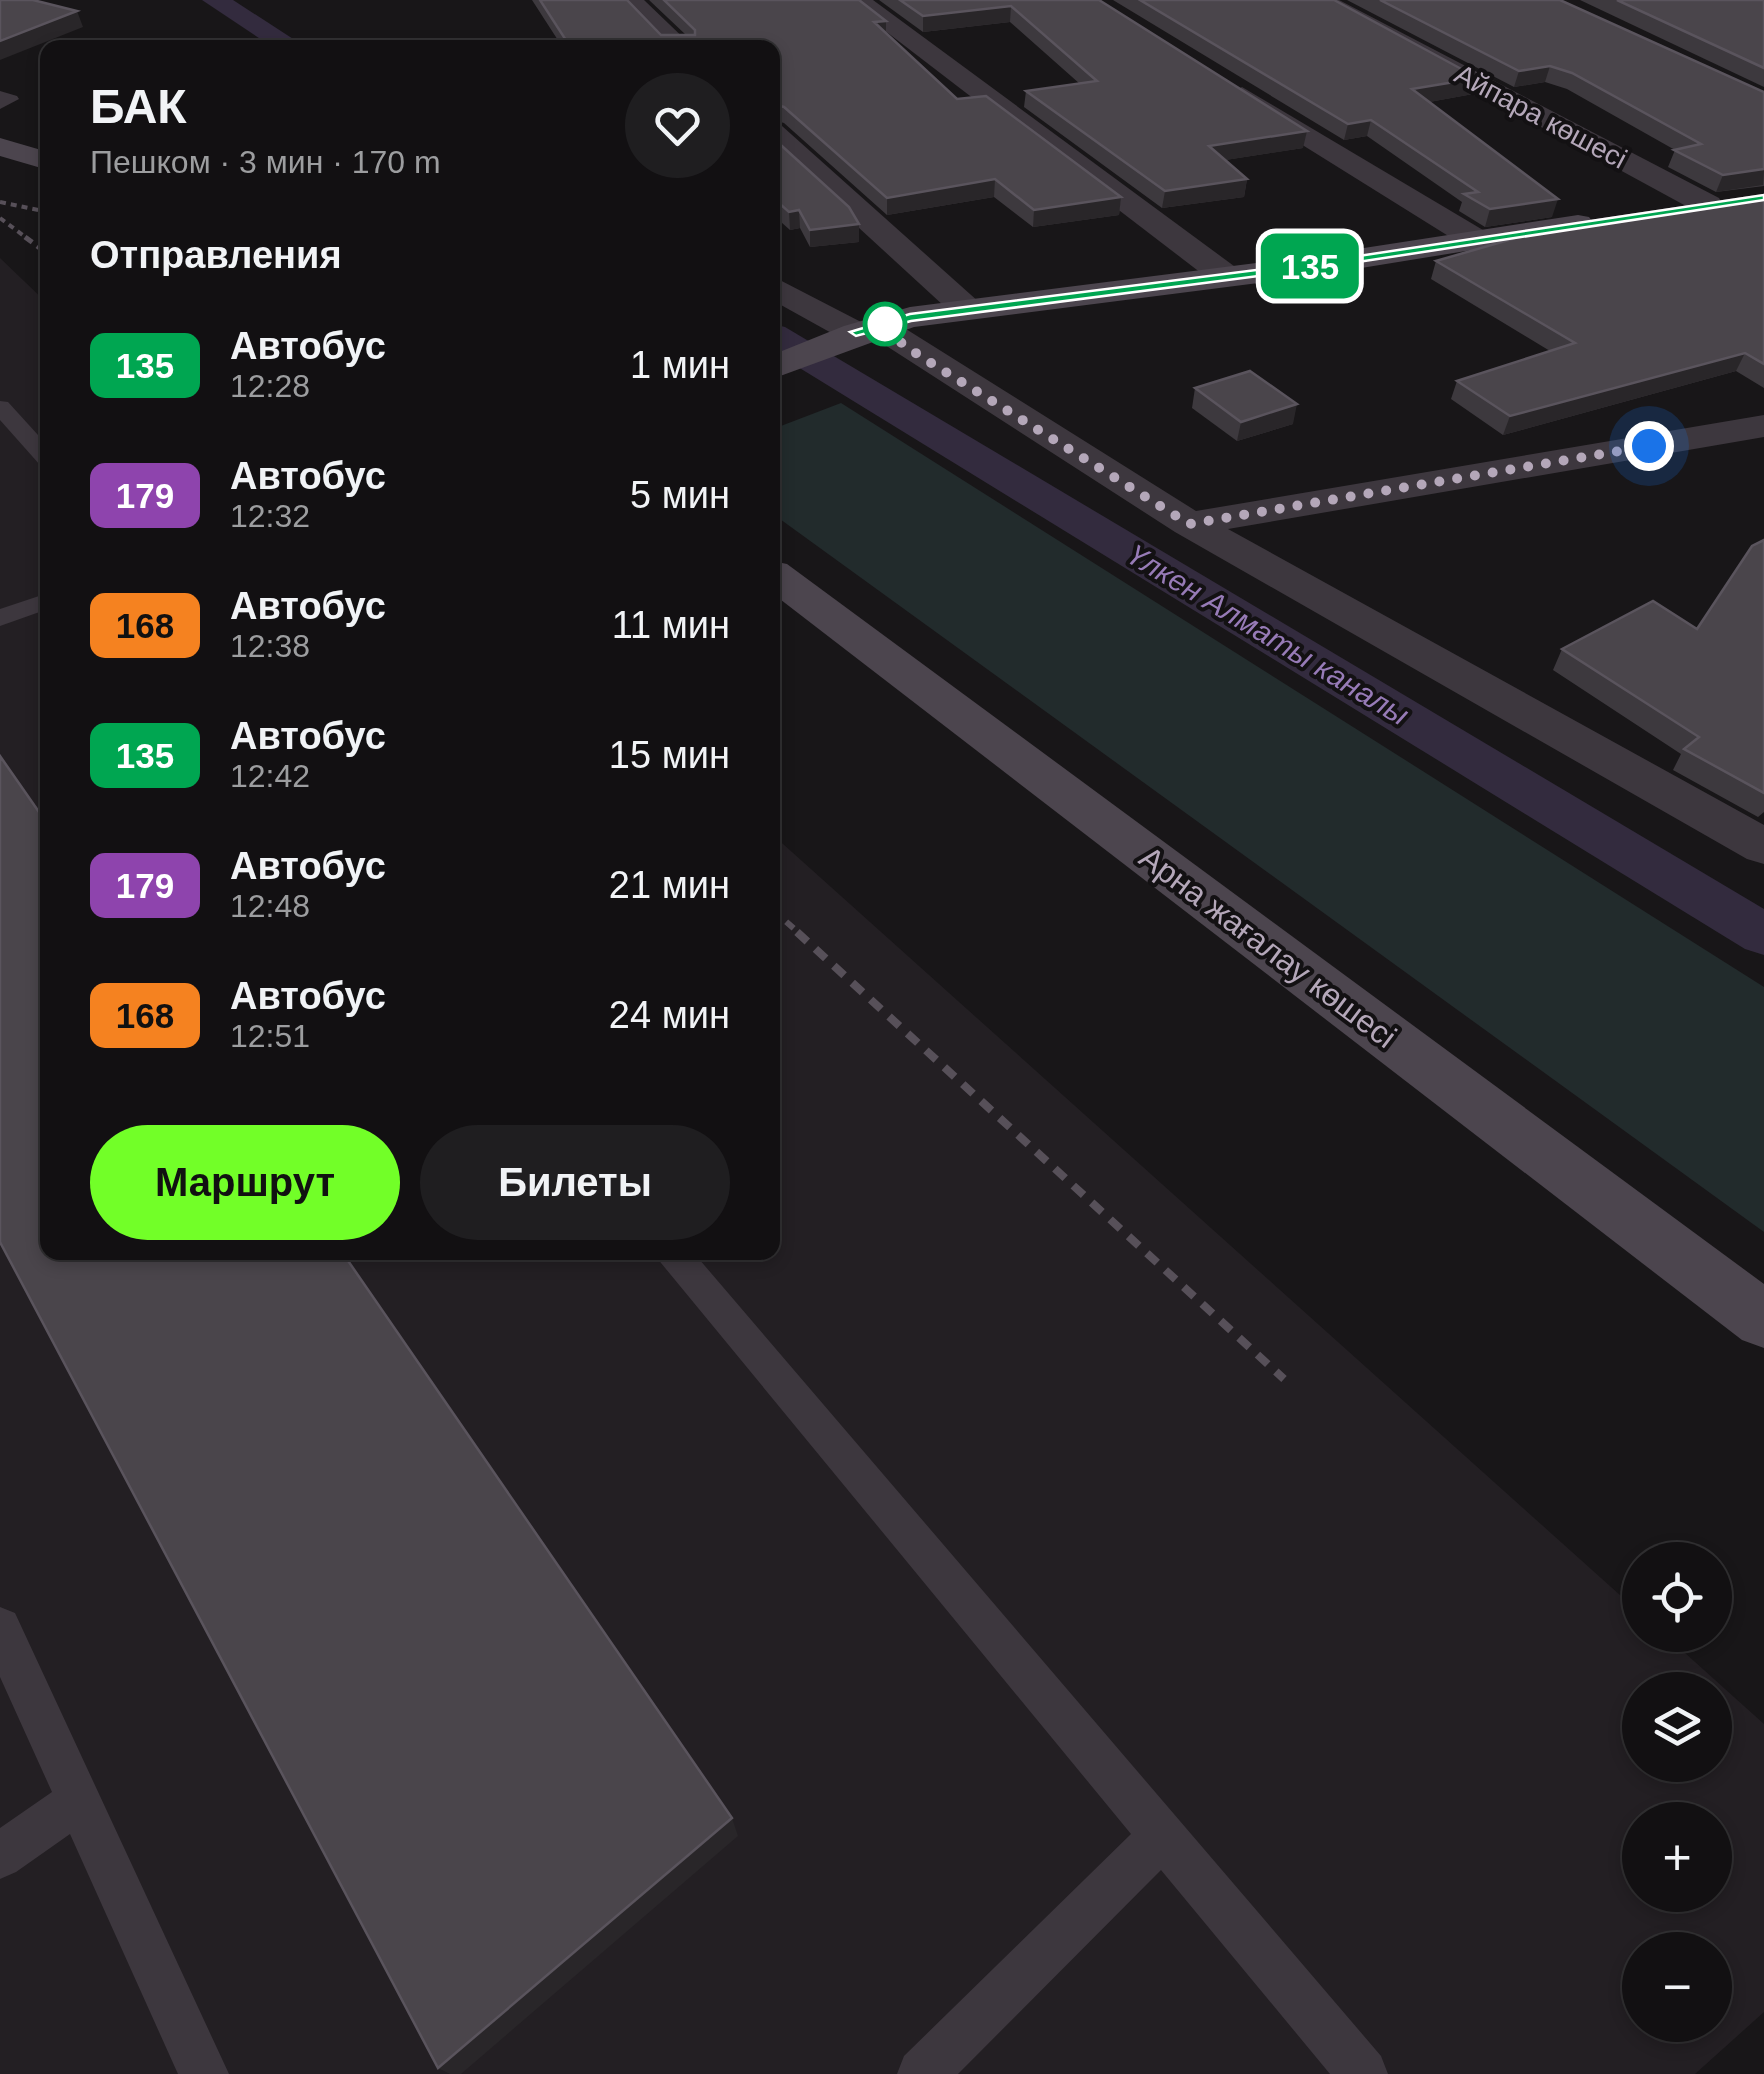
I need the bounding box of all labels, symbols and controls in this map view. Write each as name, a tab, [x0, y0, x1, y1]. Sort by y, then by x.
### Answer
street label: Айпара көшесі	[1450, 58, 1632, 175]
button: heart	[625, 73, 730, 178]
text: БАК	[90, 80, 187, 133]
text: Пешком · 3 мин · 170 m	[90, 144, 441, 180]
text: Отправления	[90, 234, 342, 276]
line badge: 135	[1252, 234, 1368, 298]
text: 135	[1281, 247, 1339, 286]
unlabelled marker	[864, 303, 906, 345]
text: Автобус	[230, 325, 386, 367]
text: 1 мин	[630, 344, 730, 386]
text: 135	[116, 346, 174, 385]
text: 12:28	[230, 368, 310, 404]
your location	[1624, 421, 1674, 471]
text: Автобус	[230, 455, 386, 497]
text: 5 мин	[630, 474, 730, 516]
text: 179	[116, 476, 174, 515]
text: 12:32	[230, 498, 310, 534]
water label: Үлкен Алматы каналы	[1122, 538, 1415, 732]
text: Автобус	[230, 585, 386, 627]
text: 11 мин	[612, 604, 730, 646]
text: 168	[116, 606, 174, 645]
text: 12:38	[230, 628, 310, 664]
text: Автобус	[230, 715, 386, 757]
text: 15 мин	[609, 734, 730, 776]
text: 135	[116, 736, 174, 775]
text: 12:42	[230, 758, 310, 794]
street label: Арна жағалау көшесі	[1133, 839, 1403, 1055]
text: Автобус	[230, 845, 386, 887]
text: 21 мин	[609, 864, 730, 906]
text: 179	[116, 866, 174, 905]
text: 12:48	[230, 888, 310, 924]
text: Автобус	[230, 975, 386, 1017]
text: 24 мин	[609, 994, 730, 1036]
text: 168	[116, 996, 174, 1035]
text: 12:51	[230, 1018, 310, 1054]
button: Маршрут	[90, 1125, 400, 1240]
button: Билеты	[420, 1125, 730, 1240]
map controls	[1622, 1542, 1732, 2042]
button: locate	[1622, 1542, 1732, 1652]
button: layers	[1622, 1672, 1732, 1782]
button: +	[1622, 1802, 1732, 1912]
button: −	[1622, 1932, 1732, 2042]

